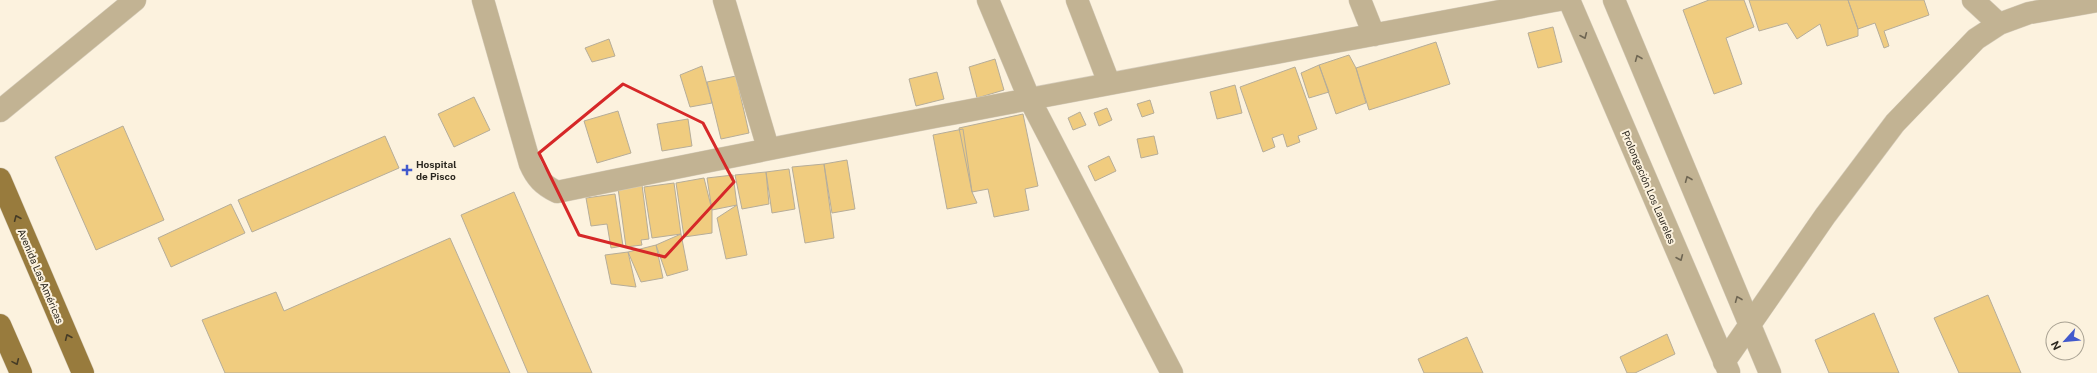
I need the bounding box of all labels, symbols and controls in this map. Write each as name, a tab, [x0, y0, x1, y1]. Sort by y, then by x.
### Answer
one-way arrow	[1580, 32, 1588, 39]
one-way arrow	[1635, 55, 1643, 62]
street label: Prolongación Los Laureles	[1620, 129, 1678, 245]
place label: Hospital de Pisco	[416, 158, 456, 182]
marker: Hospital de Pisco	[401, 164, 413, 176]
one-way arrow	[1685, 175, 1693, 183]
one-way arrow	[13, 214, 21, 221]
street label: Avenida Las Américas	[16, 227, 66, 325]
one-way arrow	[1675, 254, 1683, 262]
one-way arrow	[1734, 295, 1742, 302]
north arrow	[2045, 321, 2085, 361]
one-way arrow	[64, 334, 72, 341]
text: N	[2049, 339, 2063, 352]
one-way arrow	[11, 357, 19, 365]

